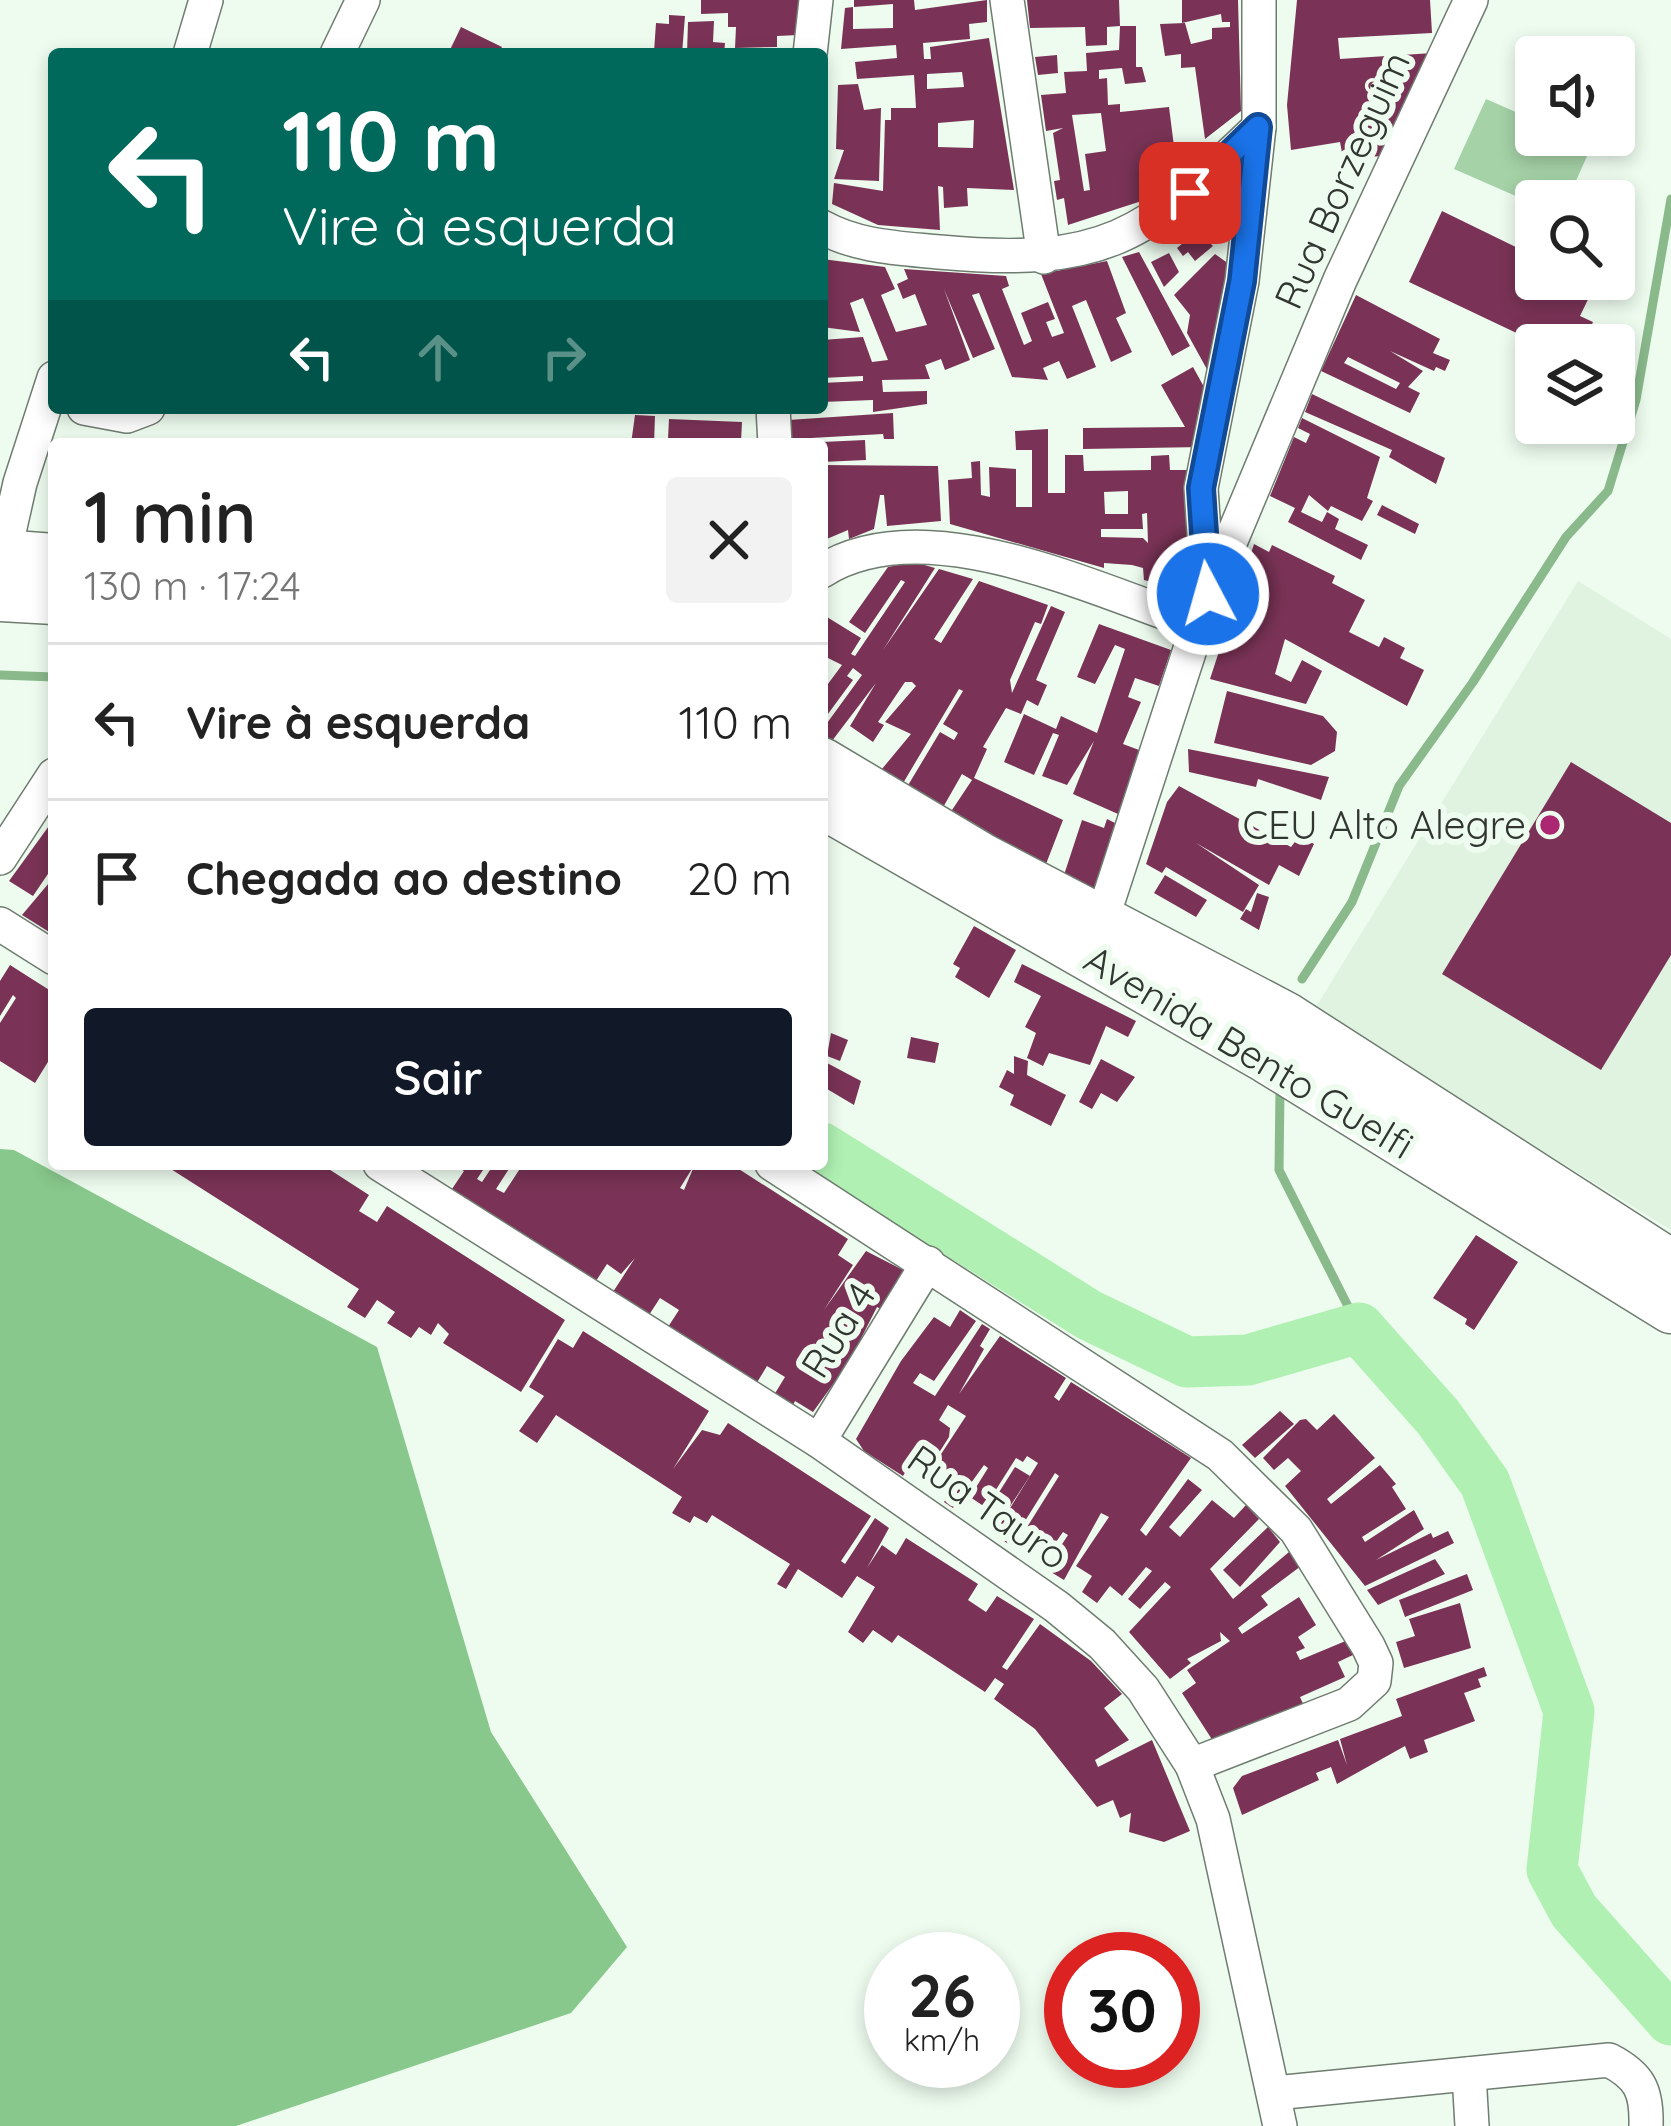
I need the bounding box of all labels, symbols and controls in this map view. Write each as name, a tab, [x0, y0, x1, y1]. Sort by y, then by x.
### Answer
map controls	[1515, 36, 1635, 444]
button: sound	[1515, 36, 1635, 156]
street label: Rua Borzeguim	[1263, 44, 1420, 316]
text: 110 m	[282, 87, 500, 192]
icon: left	[84, 96, 240, 252]
pin	[1139, 142, 1241, 244]
icon: arrive	[1157, 160, 1223, 226]
button: search	[1515, 180, 1635, 300]
text: Vire à esquerda	[282, 191, 677, 259]
icon: left	[279, 324, 345, 390]
icon: ahead	[405, 324, 471, 390]
icon: right	[531, 324, 597, 390]
button: layers	[1515, 324, 1635, 444]
text: 1 min	[84, 471, 257, 561]
button: close	[666, 477, 792, 603]
position arrow	[1145, 531, 1271, 657]
text: 130 m · 17:24	[84, 561, 301, 610]
icon: left	[84, 689, 150, 755]
text: Vire à esquerda	[186, 694, 530, 750]
text: 110 m	[679, 694, 792, 750]
place label: CEU Alto Alegre	[1242, 800, 1526, 849]
marker: CEU Alto Alegre	[1537, 812, 1563, 838]
icon: arrive	[84, 845, 150, 911]
text: Chegada ao destino	[186, 850, 622, 906]
text: 20 m	[687, 850, 792, 906]
street label: Avenida Bento Guelfi	[1076, 934, 1423, 1169]
button: Sair	[84, 1008, 792, 1146]
street label: Rua 4	[790, 1273, 886, 1386]
street label: Rua Tauro	[898, 1433, 1078, 1580]
speed limit sign: 30	[1044, 1932, 1200, 2088]
text: 26	[908, 1957, 976, 2032]
text: km/h	[904, 2021, 980, 2059]

